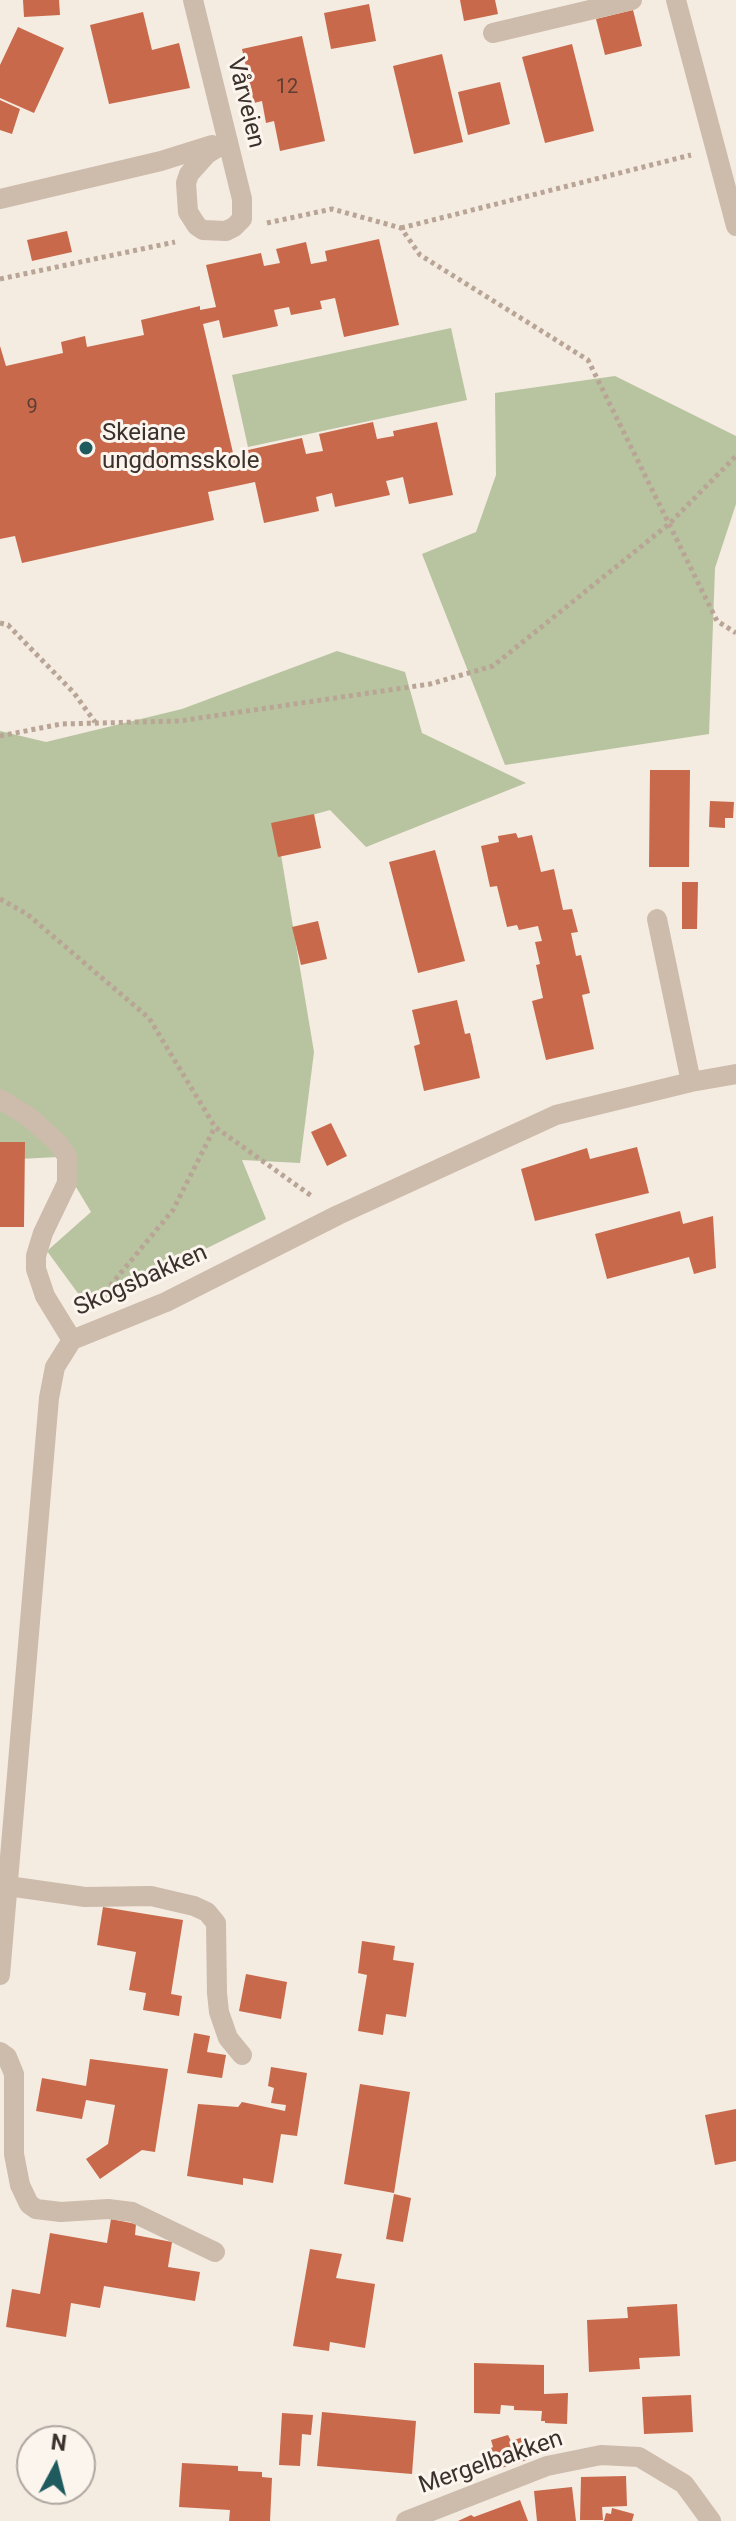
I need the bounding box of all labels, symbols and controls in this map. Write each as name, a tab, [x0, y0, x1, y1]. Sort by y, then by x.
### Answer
street label: Vårveien	[220, 55, 270, 151]
house number: 12	[276, 76, 298, 100]
house number: 9	[26, 396, 38, 420]
place label: Skeiane ungdomsskole	[102, 420, 259, 476]
marker: Skeiane ungdomsskole	[77, 439, 95, 457]
street label: Skogsbakken	[70, 1239, 212, 1323]
north arrow	[16, 2425, 96, 2505]
street label: Mergelbakken	[415, 2425, 567, 2501]
text: N	[50, 2429, 68, 2456]

